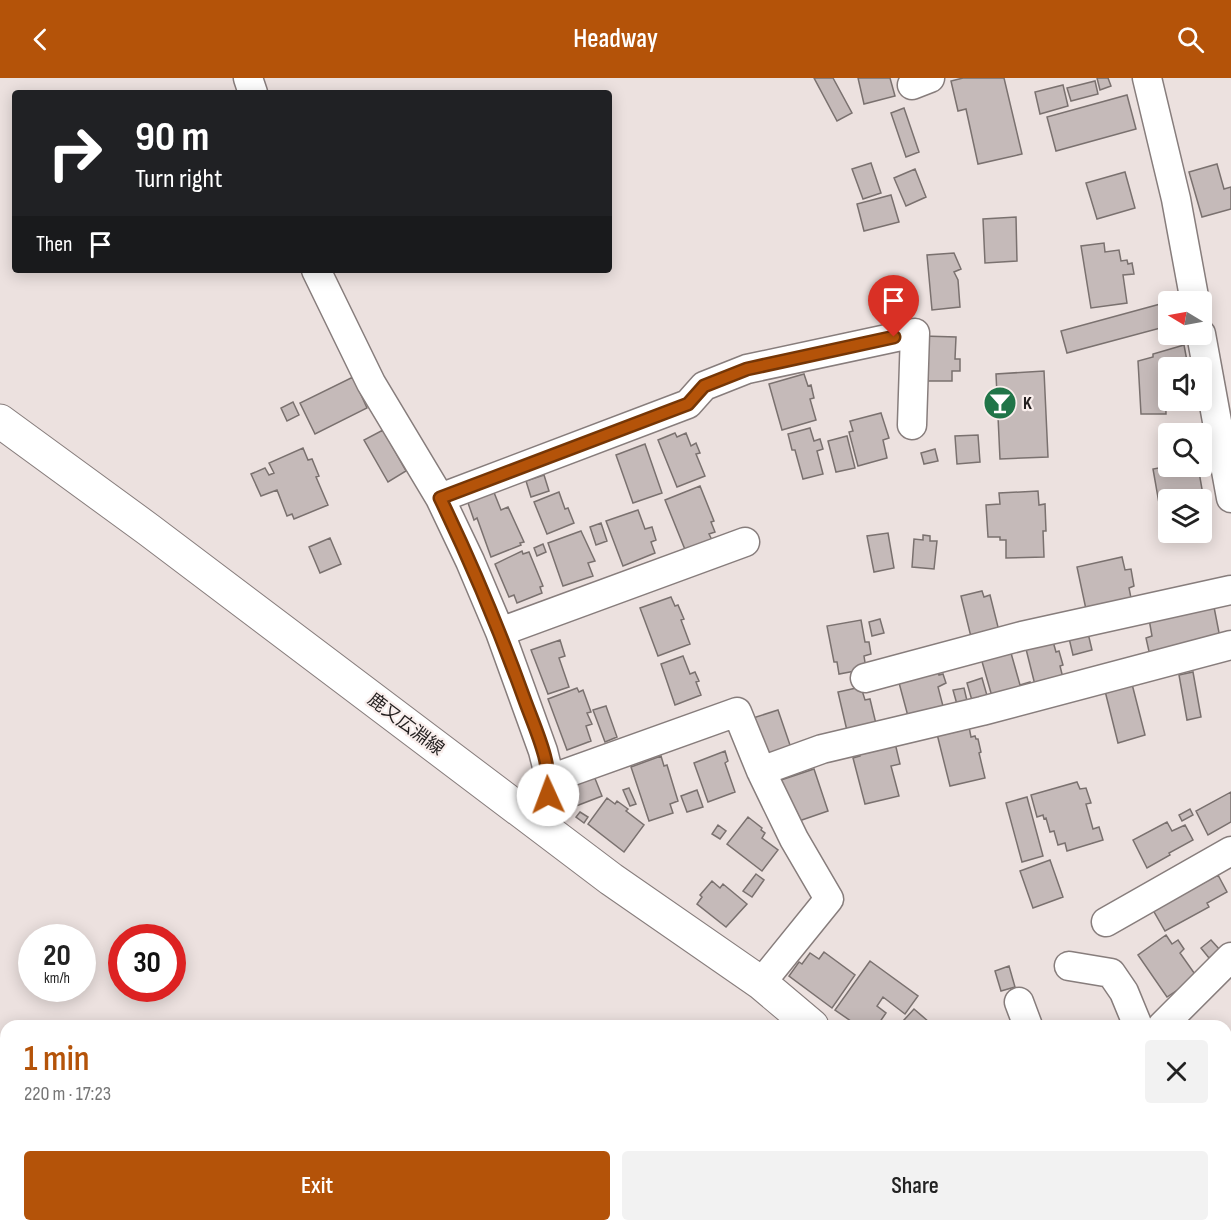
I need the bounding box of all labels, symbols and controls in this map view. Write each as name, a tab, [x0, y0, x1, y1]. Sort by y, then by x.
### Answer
icon: back	[24, 23, 57, 56]
text: Headway	[573, 23, 658, 55]
icon: search	[1174, 23, 1207, 56]
text: 90 m	[135, 112, 209, 163]
icon: right	[36, 114, 114, 192]
text: Turn right	[135, 163, 222, 195]
icon: arrive	[84, 228, 117, 261]
text: Then	[36, 231, 72, 258]
pin	[868, 275, 919, 337]
icon: arrive	[877, 284, 910, 317]
north arrow	[1158, 291, 1212, 345]
map controls	[1158, 291, 1212, 543]
button: sound	[1158, 357, 1212, 411]
bar icon: K	[982, 385, 1018, 421]
place label: K	[1023, 393, 1032, 414]
button: search	[1158, 423, 1212, 477]
button: layers	[1158, 489, 1212, 543]
street label: 鹿又広淵線	[363, 689, 448, 760]
position arrow	[516, 763, 580, 827]
speed limit sign: 30	[108, 924, 186, 1002]
text: 20	[43, 938, 71, 974]
text: km/h	[44, 969, 70, 988]
text: 1 min	[24, 1038, 89, 1081]
button: close	[1145, 1040, 1208, 1103]
text: 220 m · 17:23	[24, 1082, 111, 1106]
button: Exit	[24, 1151, 610, 1220]
button: Share	[622, 1151, 1208, 1220]

